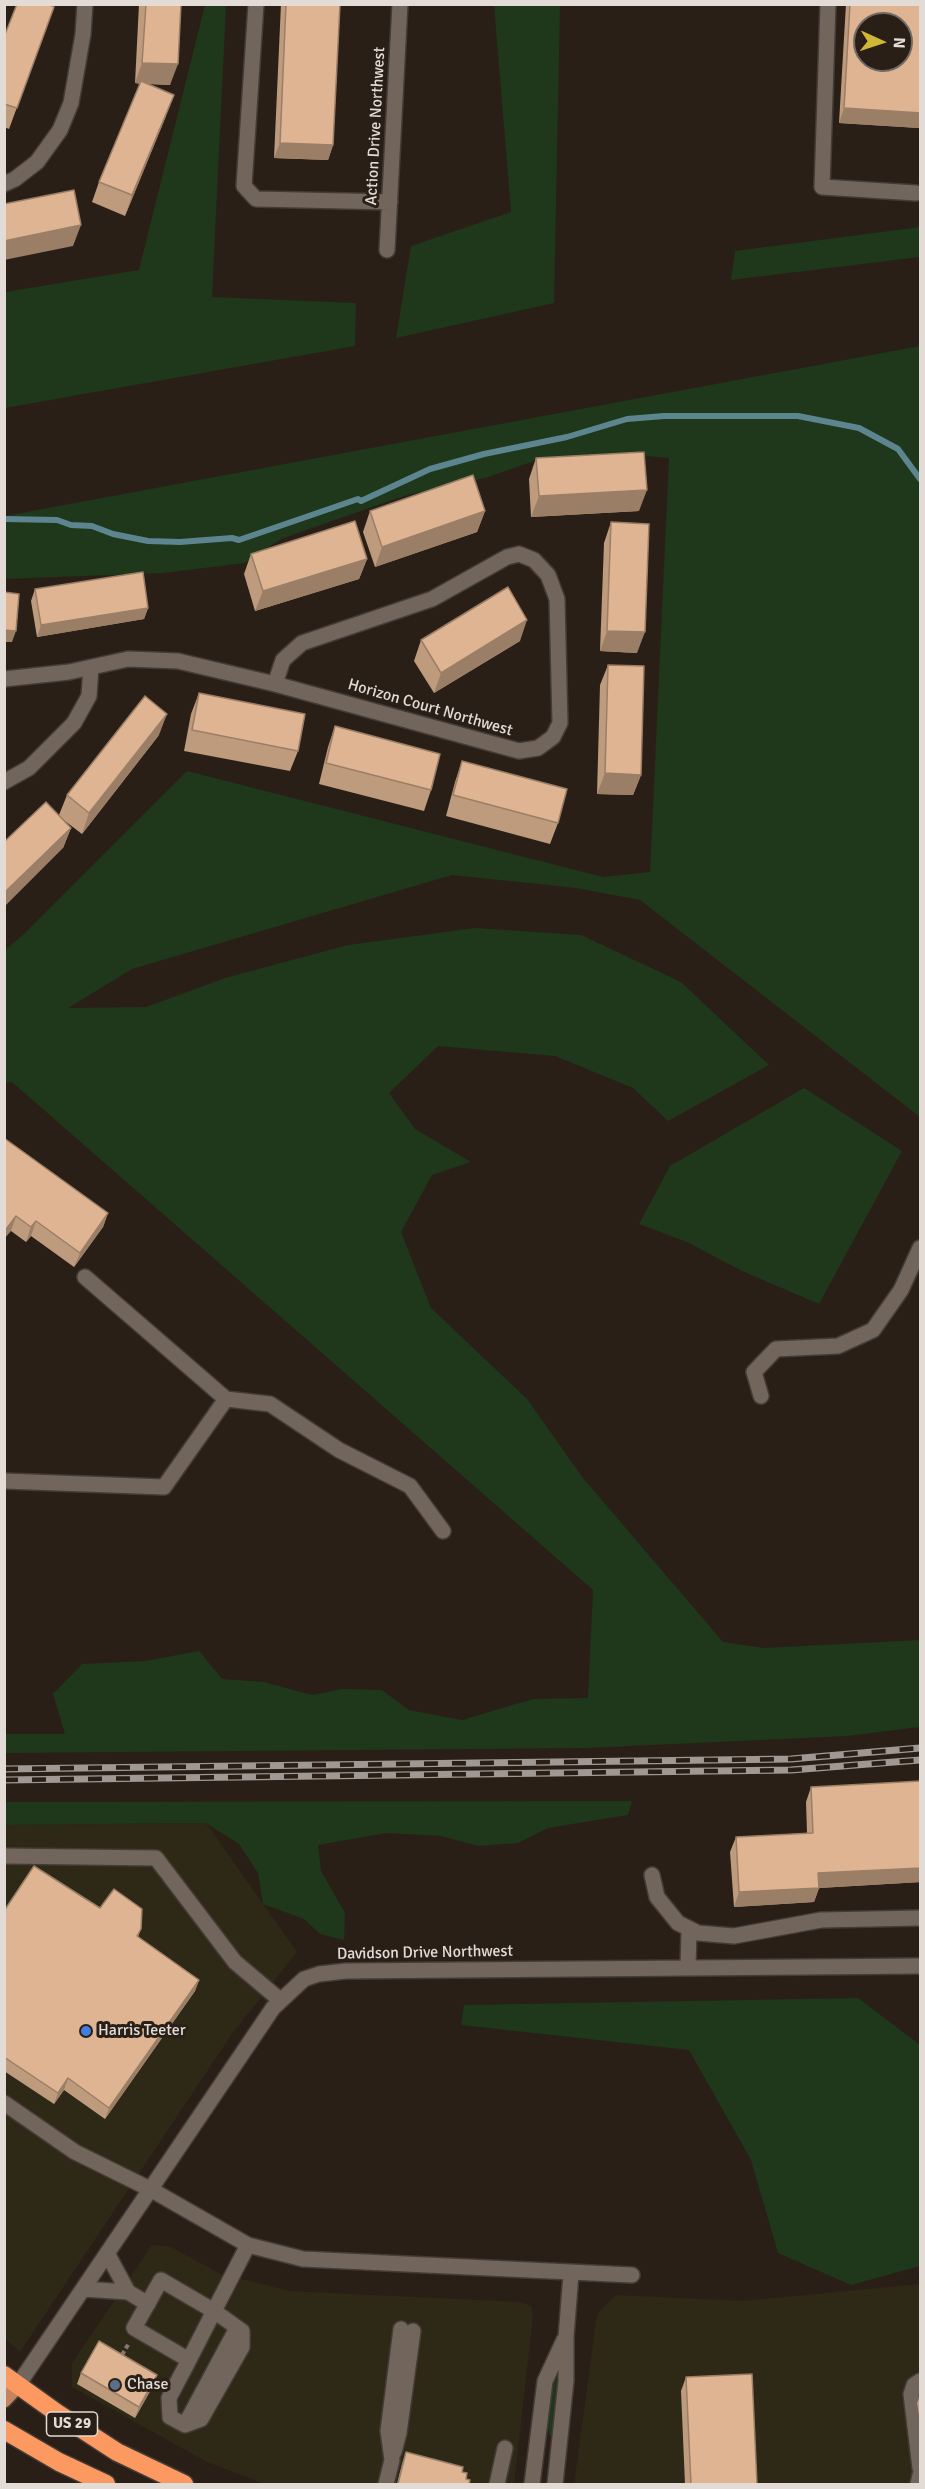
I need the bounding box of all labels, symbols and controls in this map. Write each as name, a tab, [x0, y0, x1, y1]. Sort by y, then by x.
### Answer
north arrow	[853, 12, 913, 72]
text: N	[889, 37, 909, 49]
street label: Action Drive Northwest	[362, 46, 390, 206]
street label: Horizon Court Northwest	[345, 675, 515, 741]
street label: Davidson Drive Northwest	[337, 1942, 513, 1964]
place label: Harris Teeter	[98, 2021, 186, 2041]
marker: Harris Teeter	[79, 2024, 93, 2038]
place label: Chase	[127, 2375, 168, 2395]
marker: Chase	[108, 2378, 122, 2392]
road number: US 29	[46, 2412, 98, 2436]

